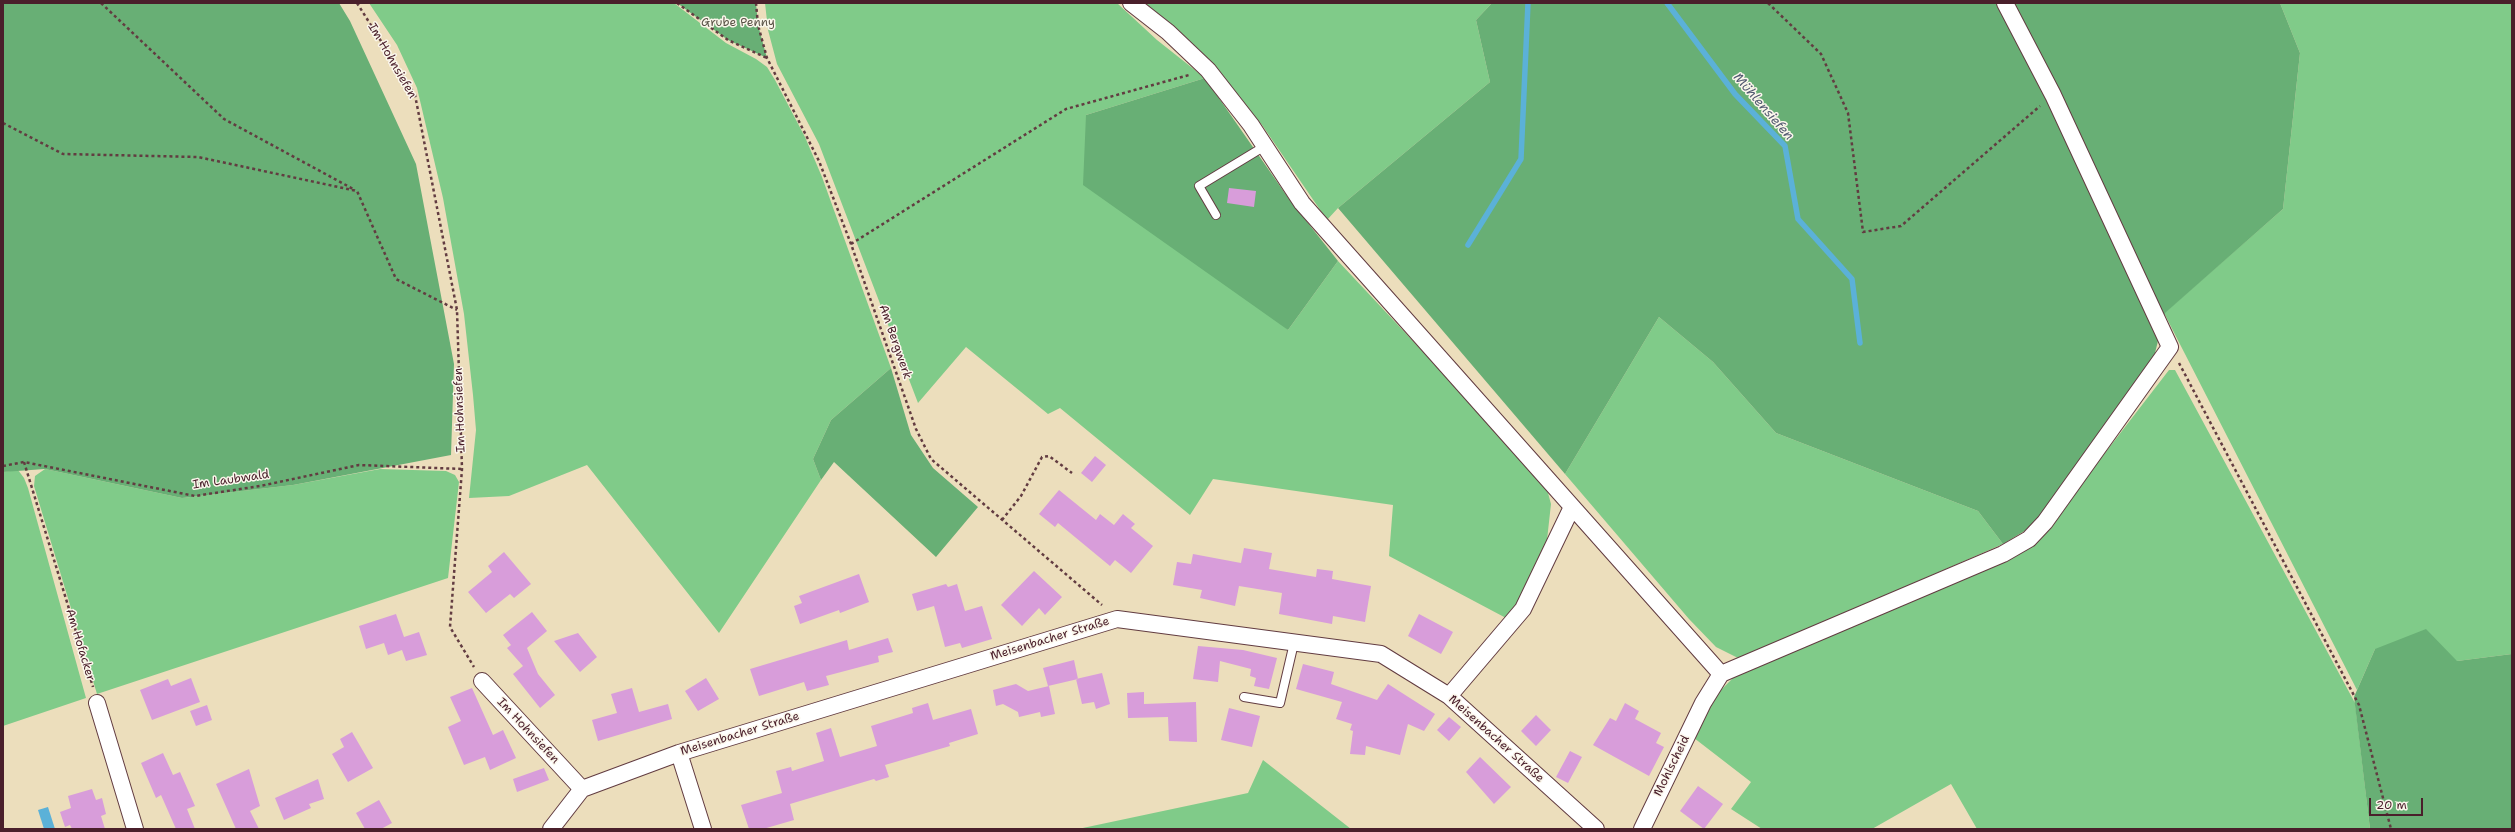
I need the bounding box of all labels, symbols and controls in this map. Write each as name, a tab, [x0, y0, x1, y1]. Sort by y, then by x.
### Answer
park label: Grube Penny	[701, 16, 775, 30]
street label: Im Hohnsiefen	[365, 21, 419, 101]
water label: Mühlensiefen	[1730, 70, 1796, 144]
street label: Am Bergwerk	[876, 303, 914, 381]
street label: Im Hohnsiefen	[451, 367, 469, 453]
street label: Im Laubwald	[192, 468, 270, 492]
street label: Am Hofacker	[62, 607, 98, 683]
street label: Meisenbacher Straße	[989, 614, 1111, 664]
street label: Meisenbacher Straße	[1445, 692, 1547, 786]
street label: Im Hohnsiefen	[494, 695, 562, 767]
street label: Meisenbacher Straße	[679, 709, 801, 759]
street label: Mohlscheid	[1651, 733, 1693, 799]
scale bar	[2371, 790, 2425, 816]
text: 20 m	[2376, 797, 2407, 813]

